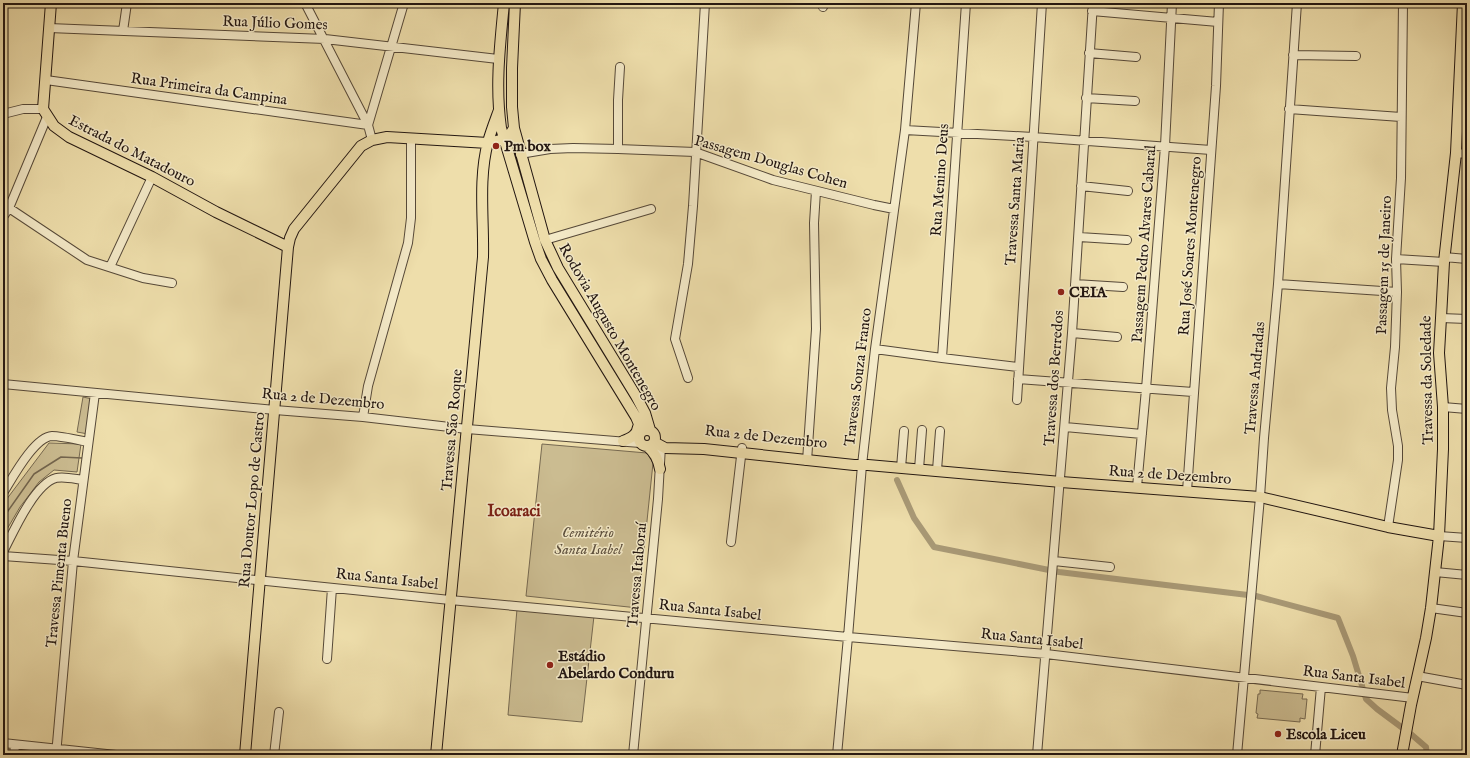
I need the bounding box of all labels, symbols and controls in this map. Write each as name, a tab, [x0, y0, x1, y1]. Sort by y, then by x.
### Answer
street label: Rua Júlio Gomes	[222, 12, 328, 34]
street label: Rua Primeira da Campina	[130, 69, 289, 109]
street label: Estrada do Matadouro	[66, 111, 198, 191]
street label: Rua Menino Deus	[927, 123, 953, 237]
street label: Passagem Douglas Cohen	[692, 131, 850, 193]
street label: Travessa Santa Maria	[1001, 135, 1029, 266]
place label: Pm box	[504, 137, 551, 156]
marker: Pm box	[491, 141, 501, 151]
street label: Passagem Pedro Alvares Cabaral	[1128, 144, 1160, 343]
street label: Rua José Soares Montenegro	[1174, 156, 1206, 336]
street label: Passagem 15 de Janeiro	[1372, 195, 1396, 335]
street label: Rodovia Augusto Montenegro	[554, 240, 666, 414]
place label: CEIA	[1069, 283, 1108, 302]
marker: CEIA	[1056, 287, 1066, 297]
street label: Travessa Souza Franco	[840, 307, 876, 447]
street label: Travessa dos Berredos	[1040, 309, 1068, 447]
street label: Travessa da Soledade	[1416, 315, 1438, 445]
street label: Travessa Andradas	[1241, 321, 1269, 435]
street label: Travessa São Roque	[437, 368, 467, 492]
street label: Rua 2 de Dezembro	[261, 384, 385, 414]
street label: Rua Doutor Lopo de Castro	[235, 411, 269, 589]
street label: Rua 2 de Dezembro	[704, 421, 828, 453]
street label: Rua 2 de Dezembro	[1108, 461, 1232, 489]
street label: Travessa Pimenta Bueno	[42, 497, 76, 649]
district label: Icoaraci	[487, 502, 541, 522]
street label: Travessa Itaboraí	[623, 521, 651, 628]
park label: Cemitério Santa Isabel	[554, 523, 623, 559]
street label: Rua Santa Isabel	[335, 564, 440, 594]
street label: Rua Santa Isabel	[658, 595, 763, 625]
street label: Rua Santa Isabel	[980, 624, 1085, 654]
place label: Estádio Abelardo Conduru	[557, 647, 675, 683]
marker: Estádio Abelardo Conduru	[545, 660, 555, 670]
street label: Rua Santa Isabel	[1302, 661, 1407, 693]
place label: Escola Liceu	[1286, 725, 1366, 744]
marker: Escola Liceu	[1273, 729, 1283, 739]

